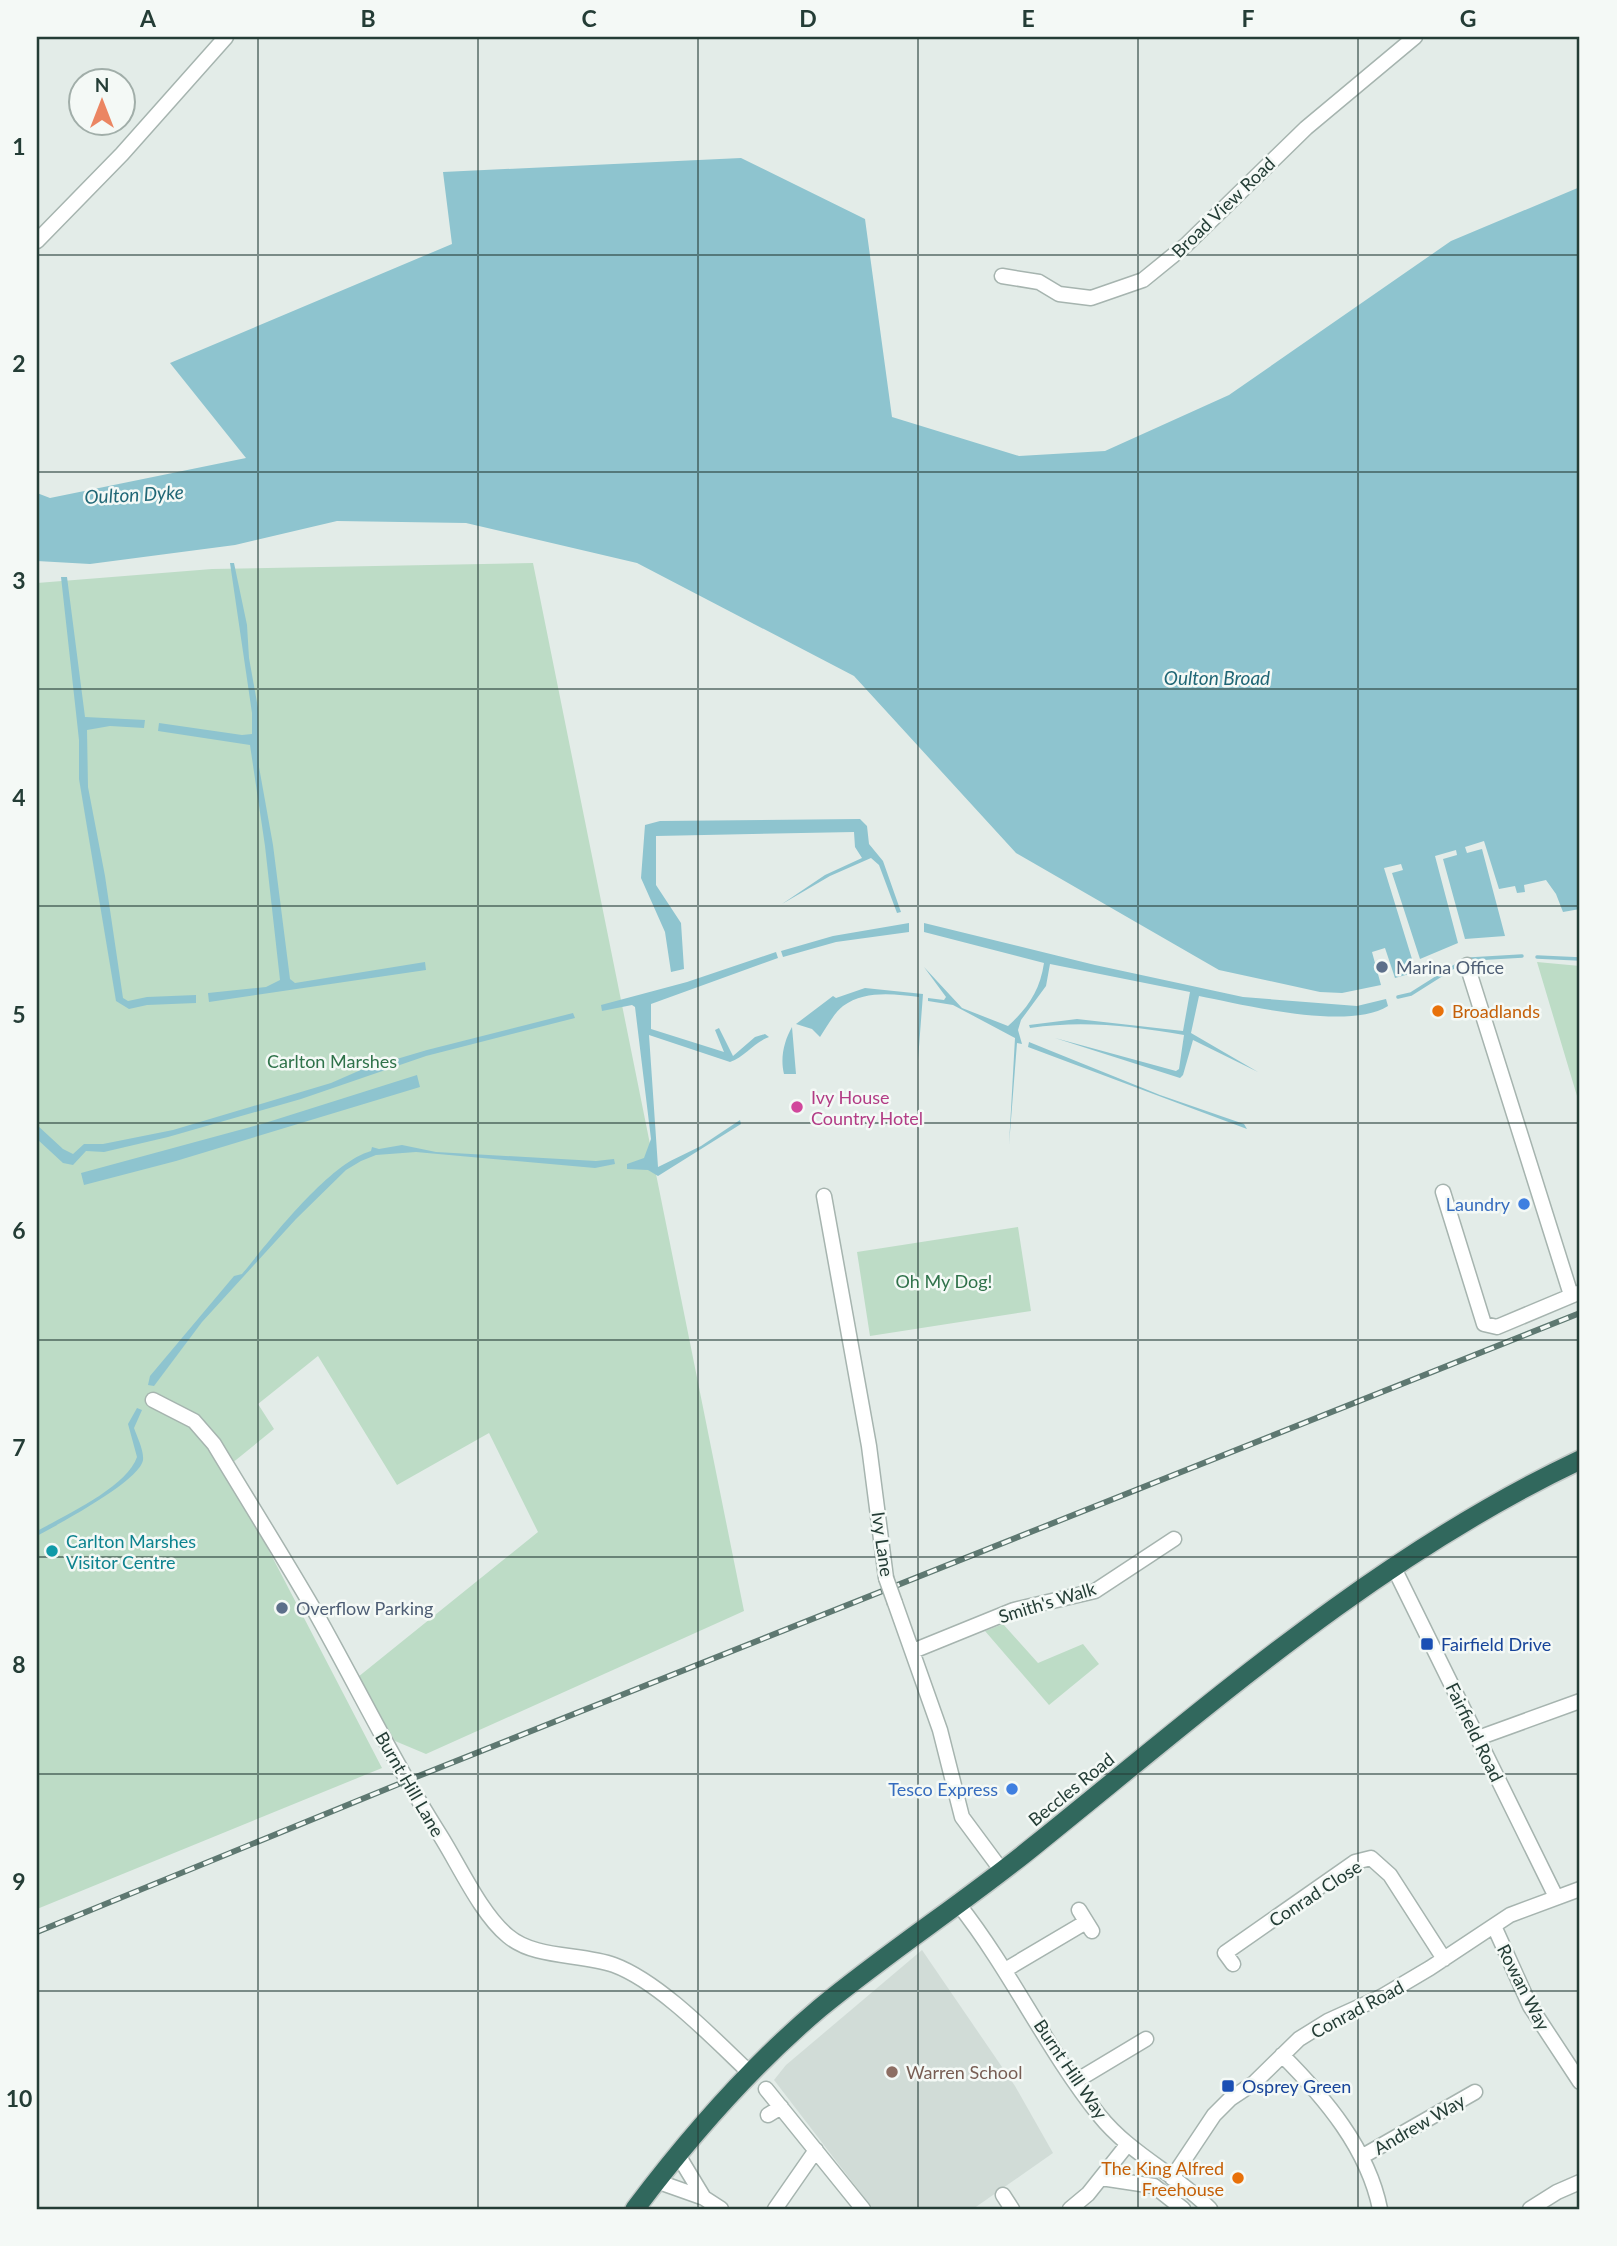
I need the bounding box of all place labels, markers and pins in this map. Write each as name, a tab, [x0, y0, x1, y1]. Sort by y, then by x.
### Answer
place label: Marina Office	[1396, 956, 1504, 978]
marker: Marina Office	[1374, 959, 1390, 975]
place label: Broadlands	[1452, 1000, 1540, 1022]
marker: Broadlands	[1430, 1003, 1446, 1019]
place label: Ivy House Country Hotel	[811, 1086, 923, 1129]
marker: Ivy House Country Hotel	[789, 1099, 805, 1115]
place label: Laundry	[1446, 1193, 1511, 1215]
marker: Laundry	[1516, 1196, 1532, 1212]
place label: Carlton Marshes Visitor Centre	[66, 1530, 196, 1573]
marker: Carlton Marshes Visitor Centre	[44, 1543, 60, 1559]
place label: Overflow Parking	[296, 1597, 433, 1619]
marker: Overflow Parking	[274, 1600, 290, 1616]
place label: Fairfield Drive	[1441, 1633, 1551, 1655]
marker: Fairfield Drive	[1419, 1636, 1435, 1652]
place label: Tesco Express	[888, 1778, 998, 1800]
marker: Tesco Express	[1004, 1781, 1020, 1797]
place label: Warren School	[906, 2061, 1022, 2083]
marker: Warren School	[884, 2064, 900, 2080]
place label: Osprey Green	[1242, 2075, 1351, 2097]
marker: Osprey Green	[1220, 2078, 1236, 2094]
place label: The King Alfred Freehouse	[1101, 2157, 1224, 2200]
marker: The King Alfred Freehouse	[1230, 2170, 1246, 2186]

